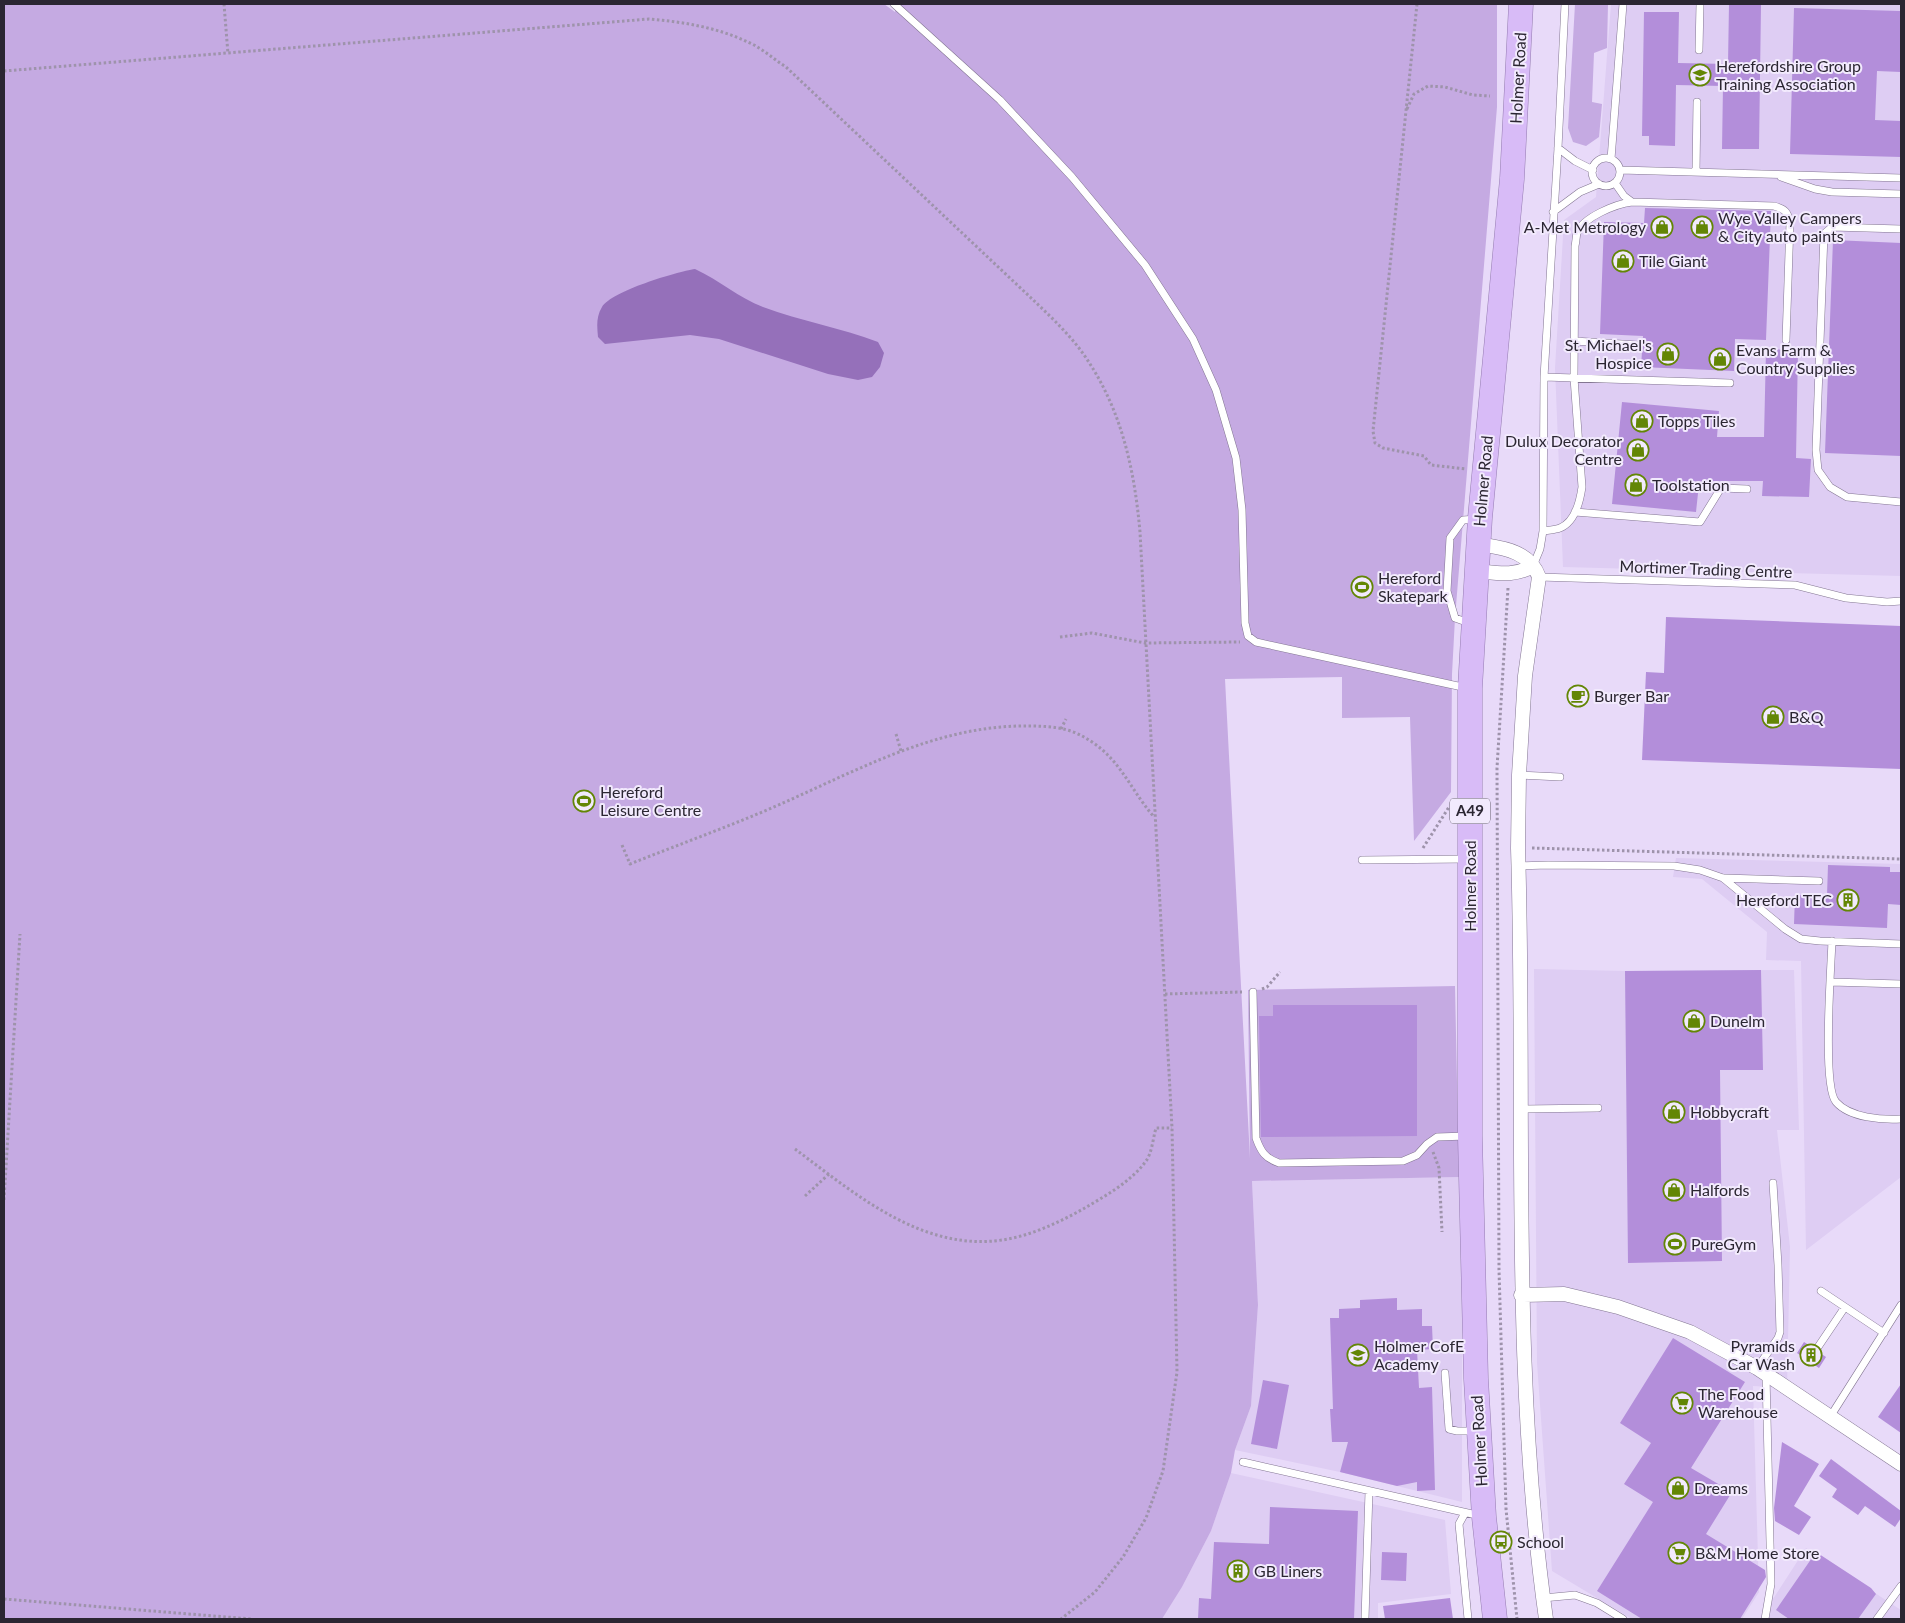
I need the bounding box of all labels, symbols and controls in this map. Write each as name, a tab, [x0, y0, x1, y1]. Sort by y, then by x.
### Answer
street label: Holmer Road	[1506, 32, 1529, 124]
place label: Herefordshire Group Training Association	[1716, 56, 1861, 93]
school or university icon: Herefordshire Group Training Association	[1688, 63, 1712, 87]
place label: Wye Valley Campers & City auto paints	[1718, 208, 1862, 245]
shop icon: A-Met Metrology	[1650, 215, 1674, 239]
shop icon: Wye Valley Campers & City auto paints	[1690, 215, 1714, 239]
place label: A-Met Metrology	[1524, 217, 1647, 236]
shop icon: Tile Giant	[1611, 249, 1635, 273]
place label: Tile Giant	[1639, 251, 1707, 270]
place label: St. Michael's Hospice	[1565, 335, 1652, 372]
place label: Evans Farm & Country Supplies	[1736, 340, 1855, 377]
shop icon: St. Michael's Hospice	[1656, 342, 1680, 366]
shop icon: Evans Farm & Country Supplies	[1708, 347, 1732, 371]
shop icon: Topps Tiles	[1630, 409, 1654, 433]
place label: Topps Tiles	[1658, 411, 1736, 430]
place label: Dulux Decorator Centre	[1505, 431, 1622, 468]
street label: Holmer Road	[1469, 435, 1496, 527]
shop icon: Dulux Decorator Centre	[1626, 438, 1650, 462]
shop icon: Toolstation	[1624, 473, 1648, 497]
place label: Toolstation	[1652, 475, 1730, 494]
street label: Mortimer Trading Centre	[1619, 556, 1793, 581]
place label: Hereford Skatepark	[1378, 568, 1448, 605]
sports icon: Hereford Skatepark	[1350, 575, 1374, 599]
cafe icon: Burger Bar	[1566, 684, 1590, 708]
place label: Burger Bar	[1594, 686, 1669, 705]
shop icon: B&Q	[1761, 705, 1785, 729]
place label: B&Q	[1789, 707, 1824, 726]
place label: Hereford Leisure Centre	[600, 782, 701, 819]
sports icon: Hereford Leisure Centre	[572, 789, 596, 813]
road number: A49	[1450, 798, 1490, 824]
street label: Holmer Road	[1460, 840, 1479, 932]
building icon: Hereford TEC	[1836, 888, 1860, 912]
place label: Hereford TEC	[1736, 890, 1832, 909]
shop icon: Dunelm	[1682, 1009, 1706, 1033]
place label: Dunelm	[1710, 1011, 1765, 1030]
shop icon: Hobbycraft	[1662, 1100, 1686, 1124]
place label: Hobbycraft	[1690, 1102, 1769, 1121]
shop icon: Halfords	[1662, 1178, 1686, 1202]
place label: Halfords	[1690, 1180, 1750, 1199]
sports icon: PureGym	[1663, 1232, 1687, 1256]
place label: PureGym	[1691, 1234, 1756, 1253]
place label: Holmer CofE Academy	[1374, 1336, 1464, 1373]
place label: Pyramids Car Wash	[1728, 1336, 1795, 1373]
school or university icon: Holmer CofE Academy	[1346, 1343, 1370, 1367]
building icon: Pyramids Car Wash	[1799, 1343, 1823, 1367]
place label: The Food Warehouse	[1698, 1384, 1778, 1421]
supermarket icon: The Food Warehouse	[1670, 1391, 1694, 1415]
street label: Holmer Road	[1467, 1395, 1490, 1487]
shop icon: Dreams	[1666, 1476, 1690, 1500]
place label: Dreams	[1694, 1478, 1748, 1497]
bus stop icon: School	[1489, 1530, 1513, 1554]
place label: School	[1517, 1532, 1564, 1551]
supermarket icon: B&M Home Store	[1667, 1541, 1691, 1565]
place label: B&M Home Store	[1695, 1543, 1819, 1562]
building icon: GB Liners	[1226, 1559, 1250, 1583]
place label: GB Liners	[1254, 1561, 1322, 1580]

